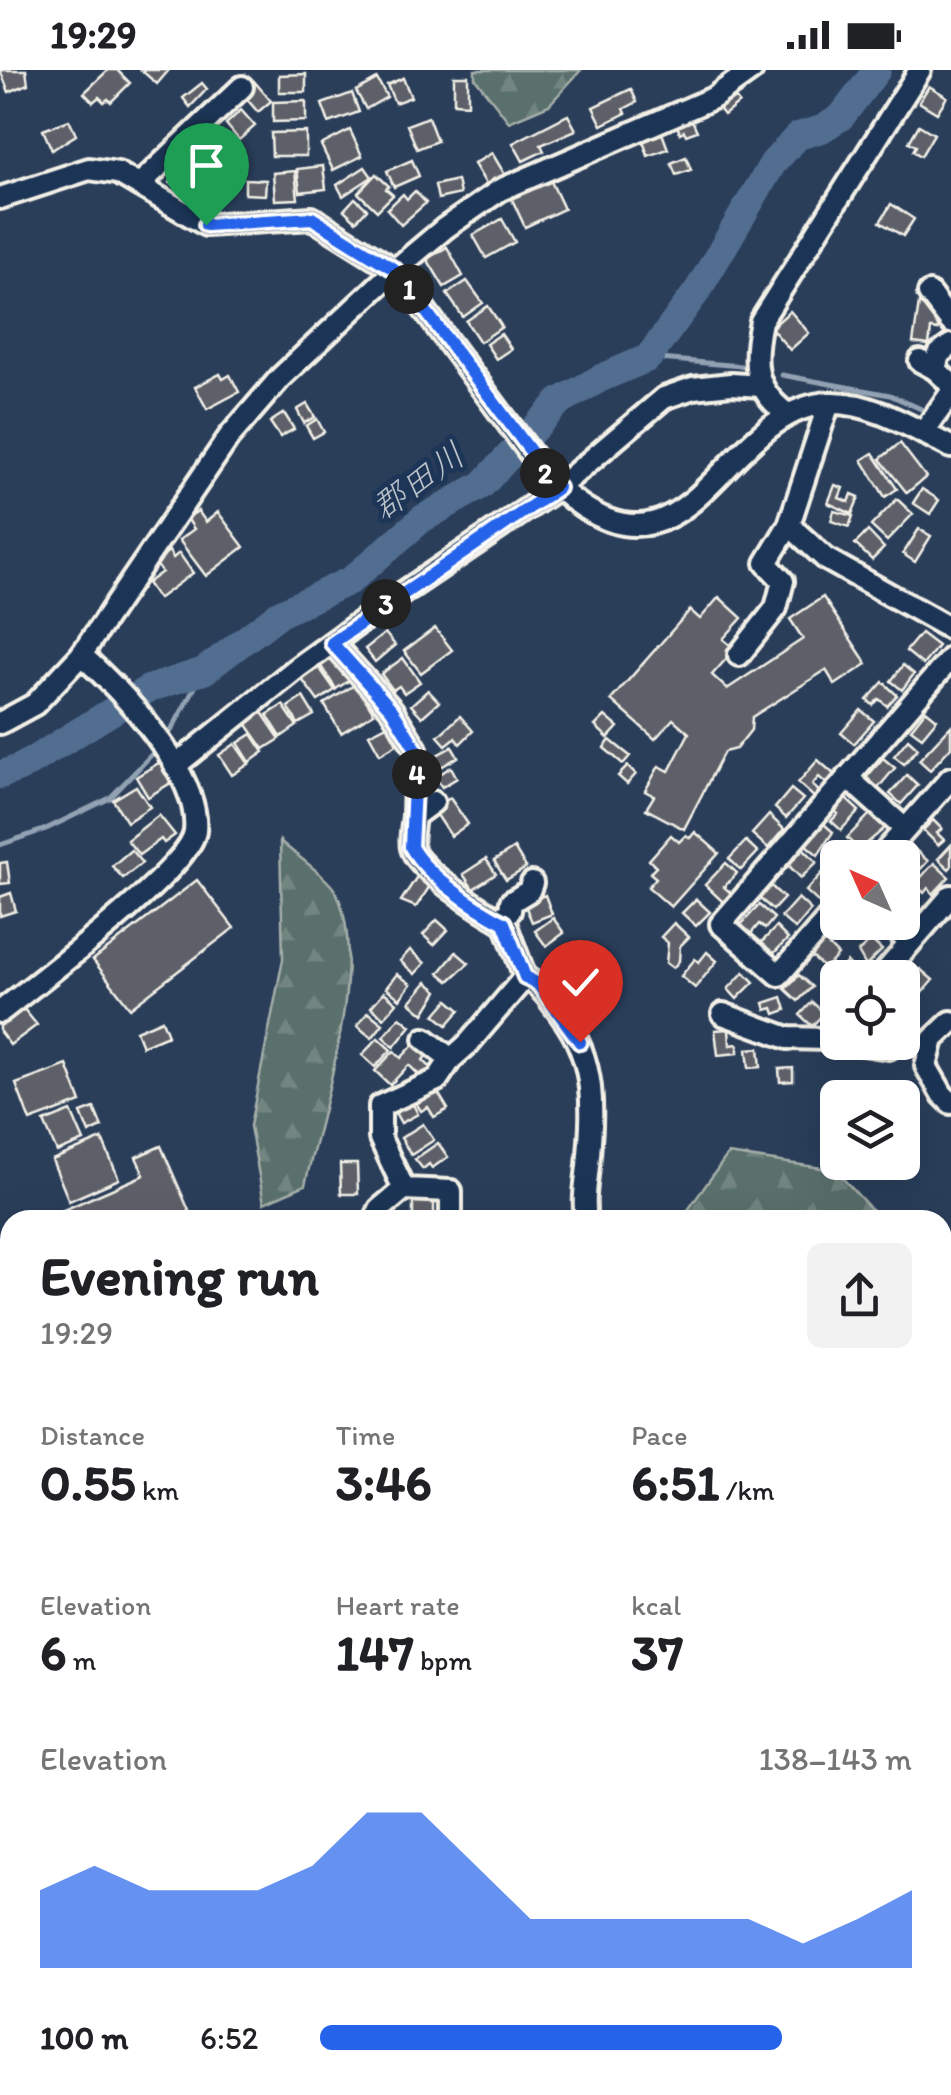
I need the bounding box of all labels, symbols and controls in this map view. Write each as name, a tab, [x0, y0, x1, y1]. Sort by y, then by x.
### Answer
text: 19:29	[50, 12, 137, 58]
pin	[164, 123, 249, 226]
icon: arrive	[179, 138, 234, 193]
pin: 1	[384, 264, 434, 314]
text: 1	[403, 272, 416, 306]
water label: 郡田川	[363, 433, 473, 529]
pin: 2	[520, 448, 570, 498]
text: 2	[538, 456, 552, 490]
pin: 3	[361, 579, 411, 629]
text: 3	[378, 587, 394, 621]
pin: 4	[392, 749, 442, 799]
text: 4	[409, 757, 425, 791]
north arrow	[820, 840, 920, 940]
map controls	[820, 840, 920, 1180]
pin	[538, 940, 623, 1043]
icon: check	[553, 955, 608, 1010]
button: locate	[820, 960, 920, 1060]
button: layers	[820, 1080, 920, 1180]
text: Evening run	[40, 1243, 319, 1309]
button: share	[807, 1243, 912, 1348]
text: 19:29	[40, 1314, 113, 1352]
text: Distance	[40, 1418, 145, 1452]
text: Time	[336, 1418, 395, 1452]
text: Pace	[631, 1418, 687, 1452]
text: 0.55	[40, 1452, 136, 1513]
text: 3:46	[336, 1452, 432, 1513]
text: 6:51	[631, 1452, 719, 1513]
text: km	[136, 1473, 179, 1507]
text: /km	[719, 1473, 775, 1507]
text: Elevation	[40, 1588, 151, 1622]
text: Heart rate	[336, 1588, 460, 1622]
text: kcal	[631, 1588, 681, 1622]
text: 6	[40, 1622, 66, 1683]
text: 147	[336, 1622, 414, 1683]
text: 37	[631, 1622, 683, 1683]
text: m	[66, 1643, 96, 1677]
text: bpm	[414, 1643, 472, 1677]
text: Elevation	[40, 1740, 167, 1778]
text: 138–143 m	[759, 1740, 912, 1778]
text: 100 m	[40, 2019, 128, 2057]
text: 6:52	[200, 2019, 258, 2057]

